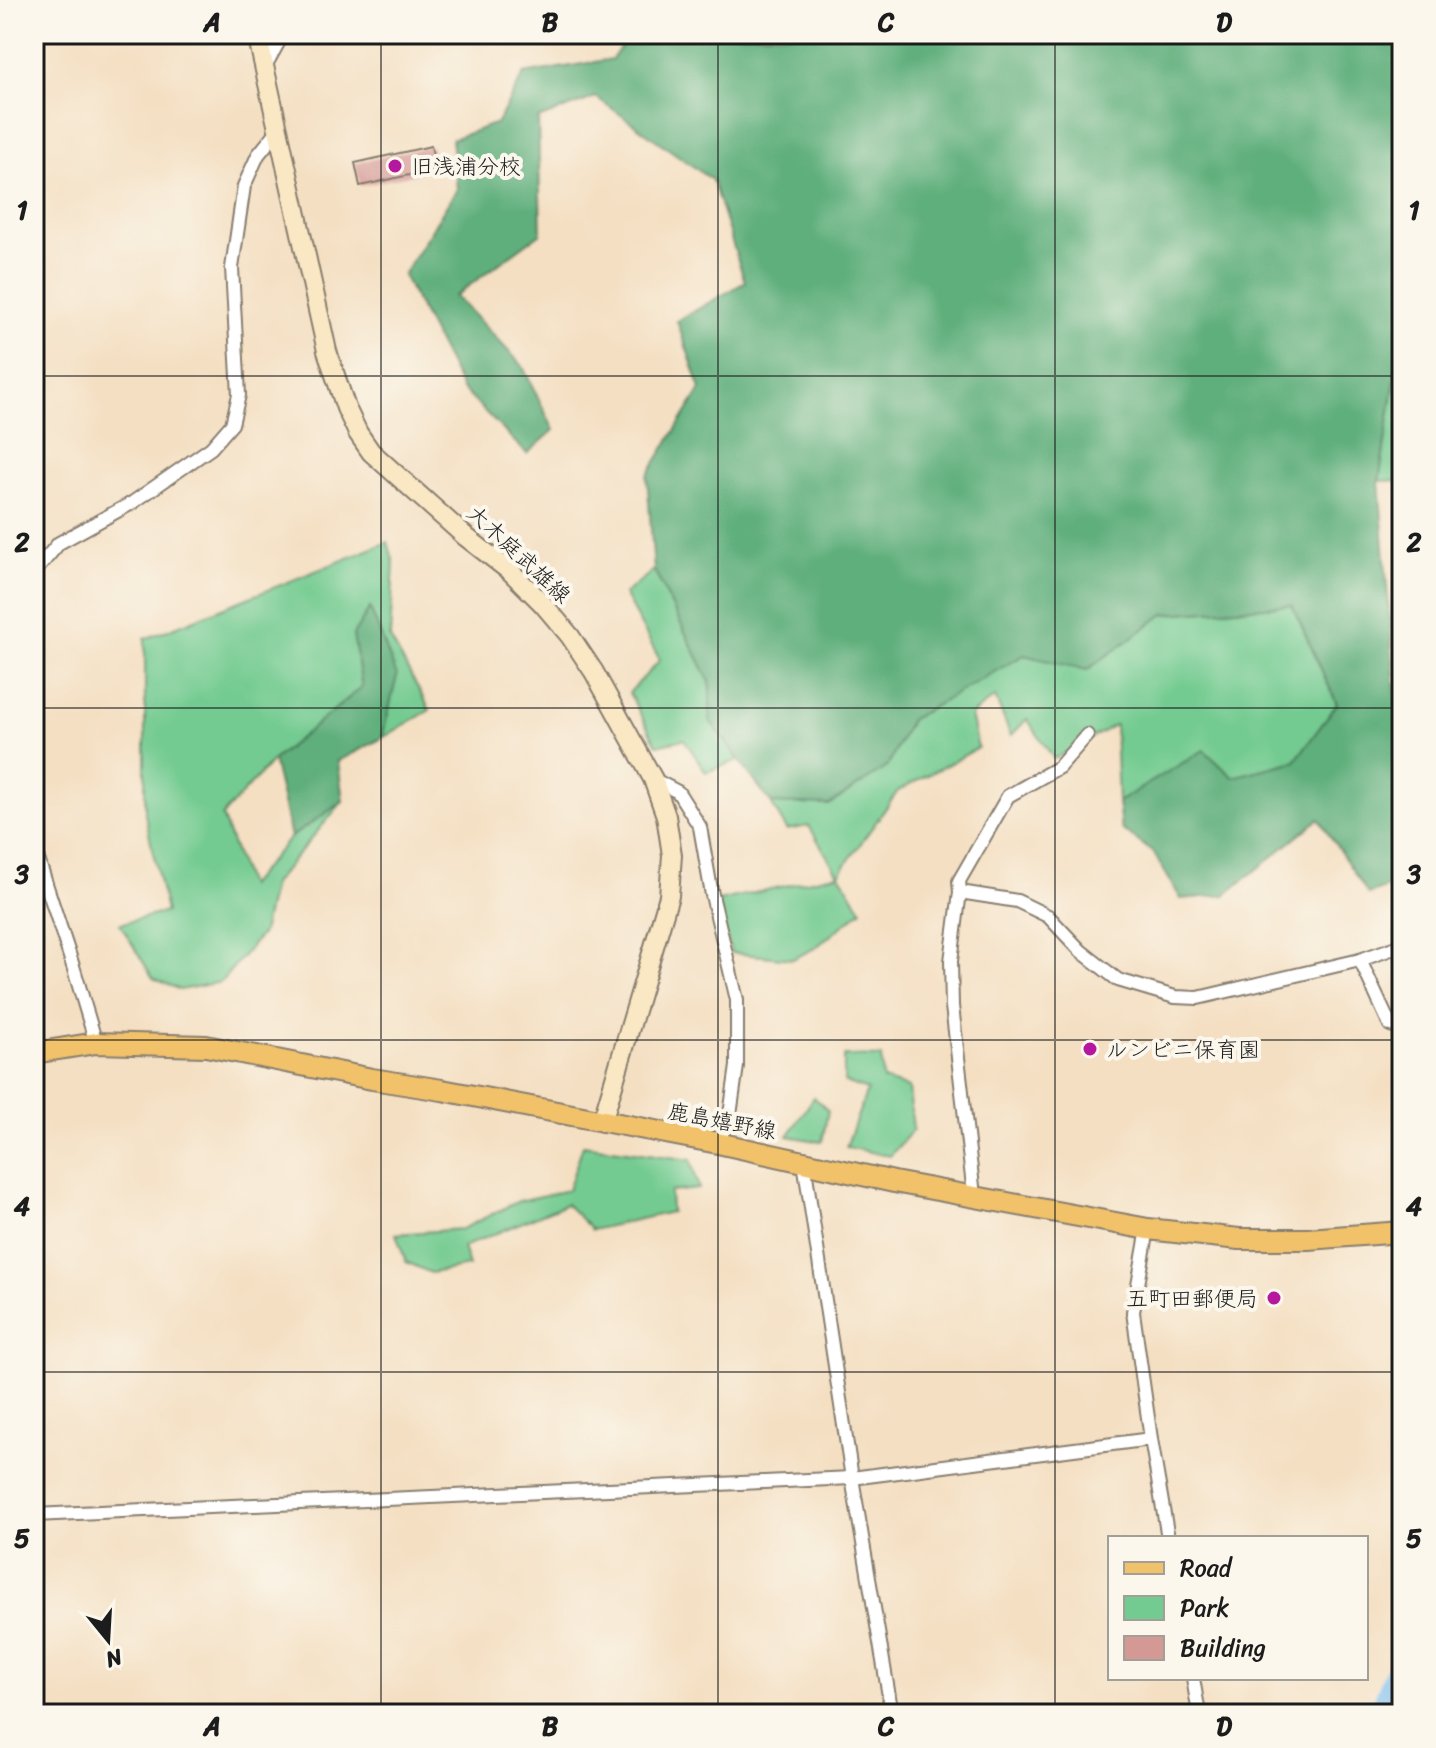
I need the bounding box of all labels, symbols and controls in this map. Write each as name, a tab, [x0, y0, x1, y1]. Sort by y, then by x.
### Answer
text: A	[202, 0, 221, 45]
text: B	[542, 0, 559, 45]
text: C	[877, 0, 895, 45]
text: D	[1216, 0, 1232, 45]
place label: 旧浅浦分校	[411, 147, 521, 186]
marker: 旧浅浦分校	[386, 157, 404, 175]
text: 1	[16, 187, 28, 233]
text: 1	[1408, 187, 1420, 233]
street label: 大木庭武雄線	[457, 495, 581, 613]
text: 2	[13, 519, 30, 565]
text: 2	[1405, 519, 1422, 565]
text: 3	[14, 851, 30, 897]
text: 3	[1406, 851, 1422, 897]
place label: ルンビニ保育園	[1106, 1030, 1260, 1069]
marker: ルンビニ保育園	[1081, 1040, 1099, 1058]
street label: 鹿島嬉野線	[664, 1091, 780, 1151]
text: 4	[14, 1183, 30, 1229]
text: 4	[1406, 1183, 1422, 1229]
place label: 五町田郵便局	[1126, 1279, 1258, 1318]
marker: 五町田郵便局	[1265, 1289, 1283, 1307]
text: 5	[14, 1515, 30, 1561]
text: 5	[1406, 1515, 1422, 1561]
legend	[1108, 1536, 1368, 1680]
text: Road	[1180, 1547, 1234, 1589]
text: Park	[1180, 1587, 1229, 1629]
north arrow	[68, 1600, 148, 1680]
text: Building	[1180, 1627, 1266, 1669]
text: N	[100, 1637, 128, 1680]
text: A	[202, 1703, 221, 1748]
text: B	[542, 1703, 559, 1748]
text: C	[877, 1703, 895, 1748]
text: D	[1216, 1703, 1232, 1748]

